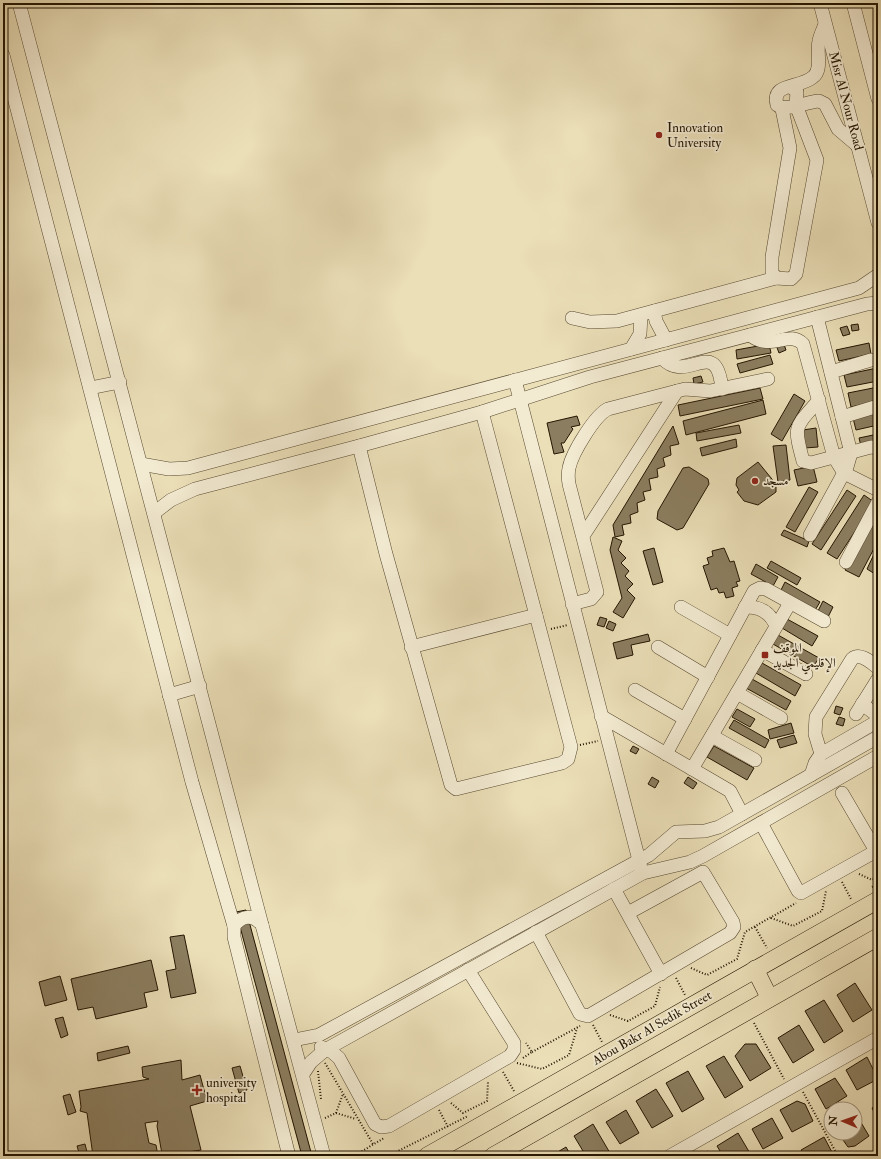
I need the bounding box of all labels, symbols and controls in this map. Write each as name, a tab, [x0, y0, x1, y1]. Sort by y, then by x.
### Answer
street label: Misr Al Nour Road	[825, 50, 867, 153]
place label: Innovation University	[667, 120, 724, 152]
marker: Innovation University	[654, 130, 664, 140]
place label: مسجد	[763, 473, 789, 489]
marker: مسجد	[750, 476, 760, 486]
place label: الموقف الإقليمي الجديد	[773, 640, 836, 675]
marker: الموقف الإقليمي الجديد	[760, 650, 770, 660]
street label: Abou Bakr Al Sedik Street	[589, 987, 715, 1069]
place label: university hospital	[206, 1075, 257, 1107]
marker: university hospital	[191, 1084, 203, 1096]
north arrow	[823, 1101, 863, 1141]
text: N	[827, 1114, 840, 1127]

